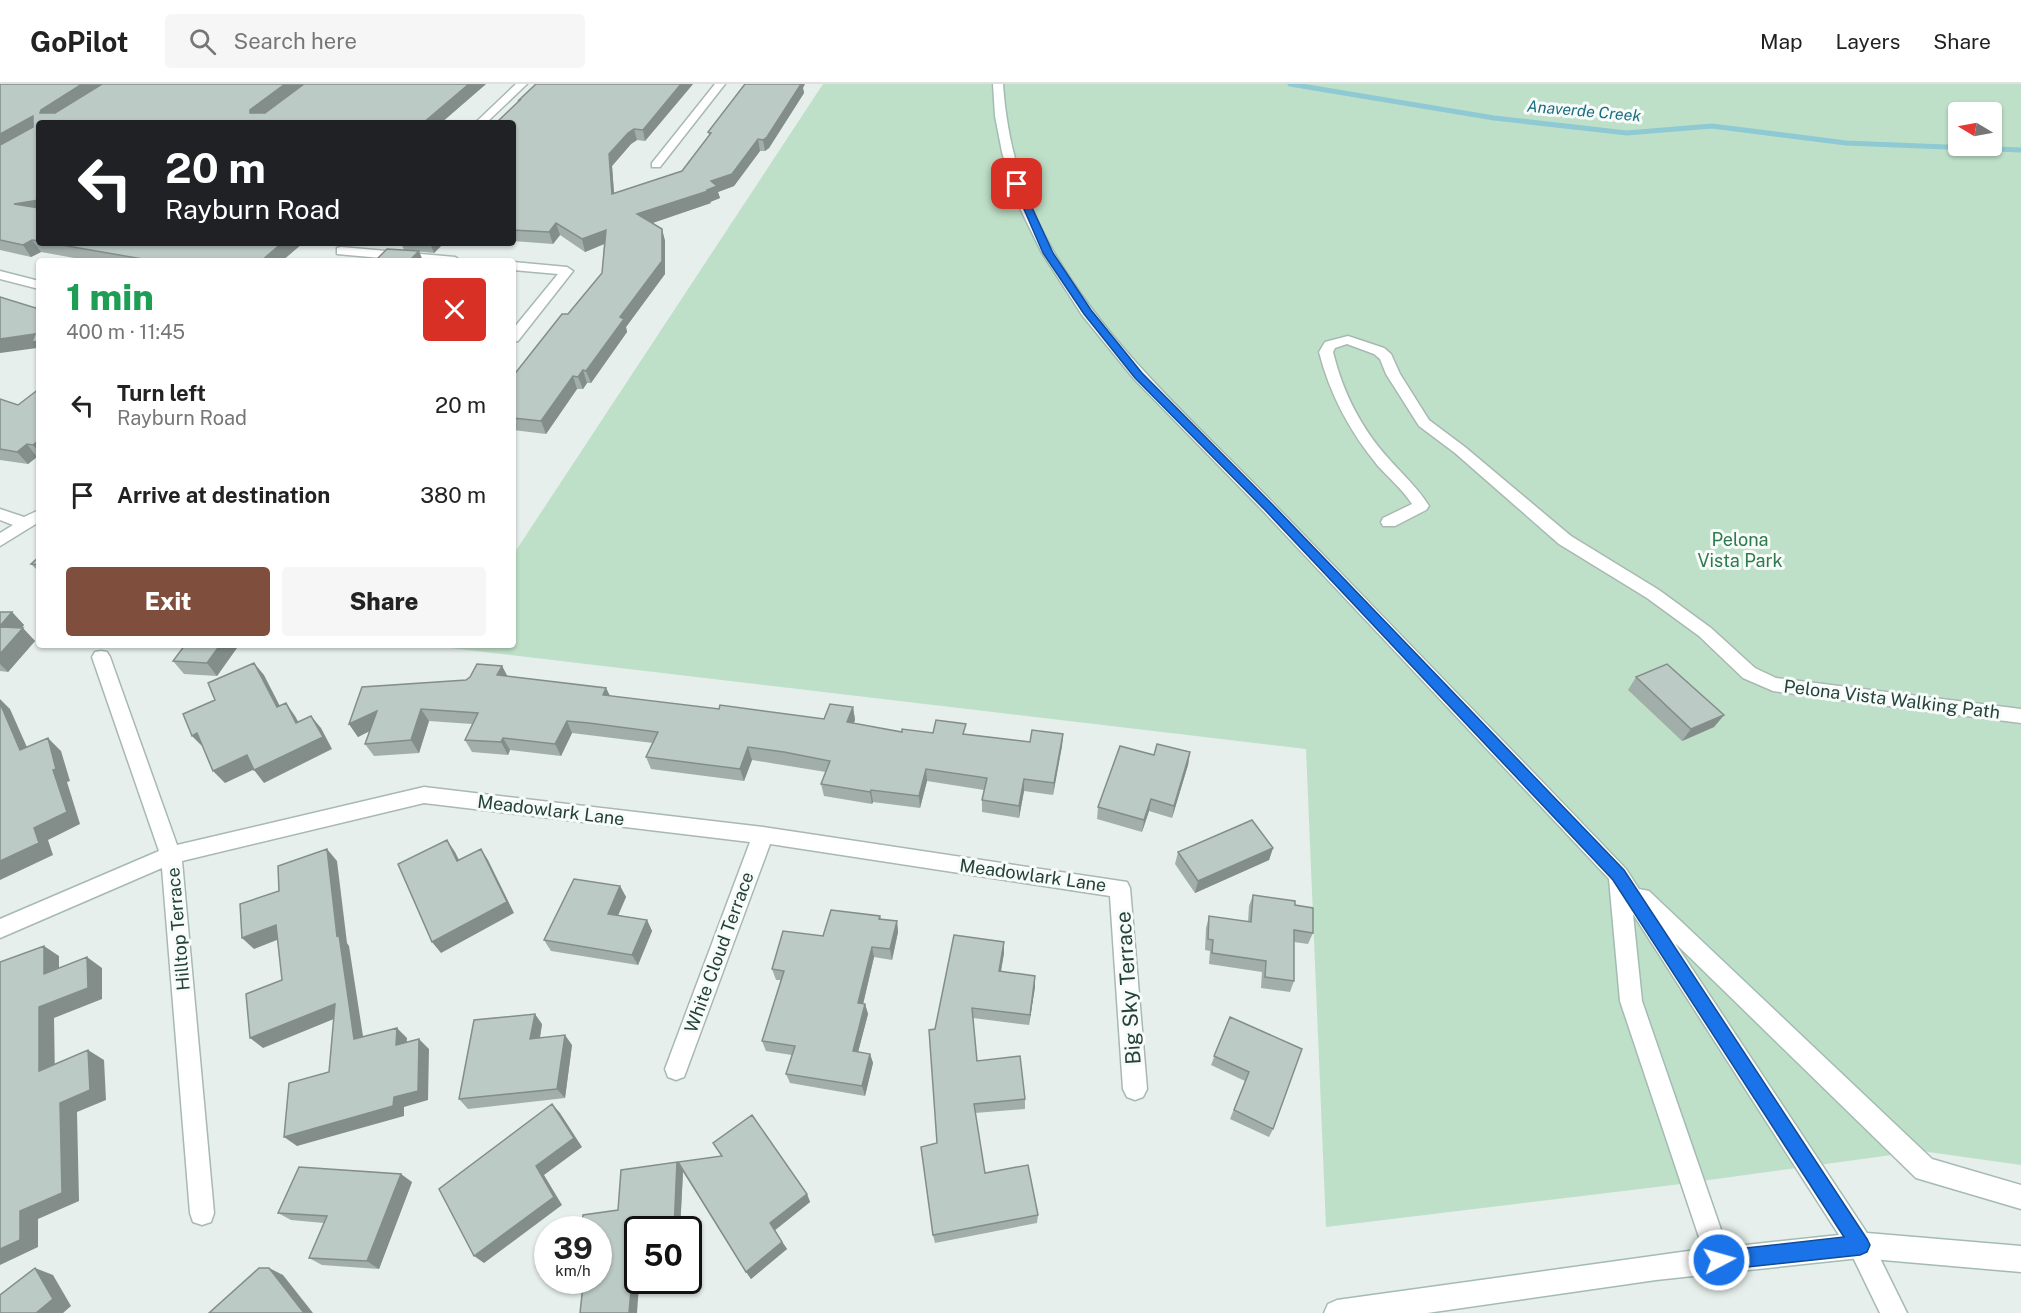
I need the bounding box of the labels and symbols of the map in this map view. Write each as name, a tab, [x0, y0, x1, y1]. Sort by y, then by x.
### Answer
water label: Anaverde Creek	[1526, 97, 1642, 125]
north arrow	[1948, 102, 2002, 156]
pin	[991, 158, 1042, 209]
park label: Pelona Vista Park	[1697, 529, 1783, 571]
street label: Pelona Vista Walking Path	[1783, 675, 2001, 723]
street label: Meadowlark Lane	[476, 791, 626, 829]
street label: Meadowlark Lane	[958, 854, 1108, 896]
street label: Hilltop Terrace	[162, 867, 194, 991]
street label: White Cloud Terrace	[680, 869, 758, 1035]
street label: Big Sky Terrace	[1110, 911, 1146, 1065]
speed limit sign: 50	[624, 1216, 702, 1294]
position arrow	[1687, 1228, 1751, 1292]

